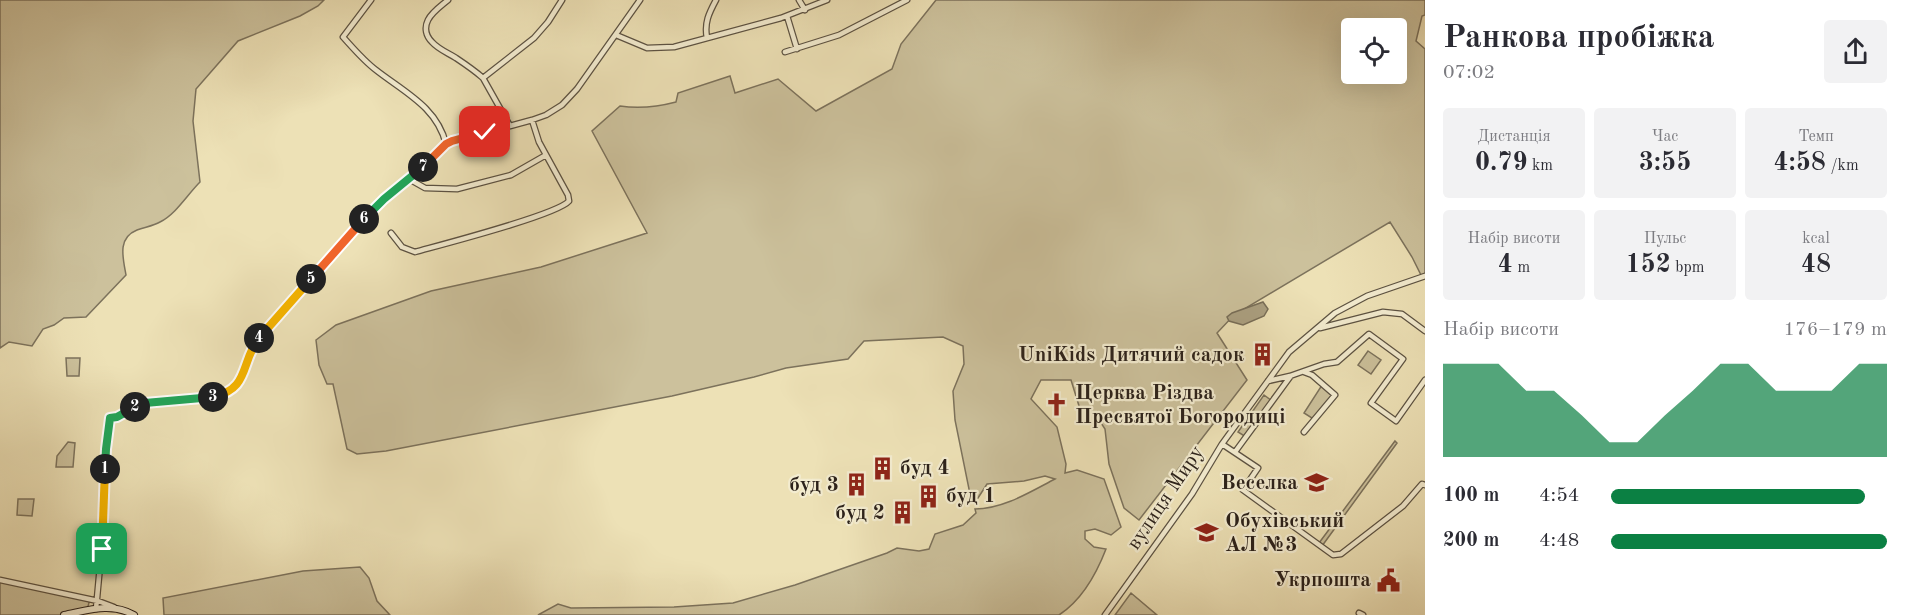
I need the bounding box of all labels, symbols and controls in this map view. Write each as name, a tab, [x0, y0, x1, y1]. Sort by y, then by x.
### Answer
map controls	[1341, 18, 1407, 84]
button: locate	[1341, 18, 1407, 84]
button: share	[1824, 20, 1887, 83]
text: Ранкова пробіжка	[1443, 22, 1715, 55]
text: 07:02	[1443, 63, 1495, 83]
pin	[459, 106, 510, 157]
icon: check	[468, 115, 501, 148]
text: Дистанція	[1477, 129, 1551, 145]
text: Час	[1652, 129, 1678, 145]
text: Темп	[1798, 129, 1834, 145]
text: 0.79	[1475, 150, 1528, 176]
text: 3:55	[1639, 150, 1691, 176]
text: 4:58	[1773, 150, 1826, 176]
pin: 7	[408, 152, 438, 182]
text: km	[1528, 158, 1553, 174]
text: /km	[1826, 158, 1859, 174]
text: 7	[418, 159, 428, 175]
pin: 6	[349, 204, 379, 234]
text: 6	[359, 211, 369, 227]
text: Набір висоти	[1468, 231, 1560, 247]
text: Пульс	[1644, 231, 1686, 247]
text: kcal	[1802, 231, 1830, 247]
text: 4	[1498, 252, 1513, 278]
text: 152	[1626, 252, 1671, 278]
text: 48	[1801, 252, 1831, 278]
text: m	[1513, 260, 1530, 276]
text: bpm	[1671, 260, 1704, 276]
pin: 5	[296, 264, 326, 294]
text: 5	[306, 271, 316, 287]
text: Набір висоти	[1443, 320, 1559, 340]
text: 176–179 m	[1784, 320, 1887, 340]
pin: 4	[244, 323, 274, 353]
text: 4	[254, 330, 264, 346]
building icon: UniKids Дитячий садок	[1249, 342, 1275, 368]
place label: UniKids Дитячий садок	[1018, 345, 1244, 366]
pin: 3	[198, 382, 228, 412]
place label: Церква Різдва Пресвятої Богородиці	[1075, 383, 1285, 428]
text: 3	[208, 389, 218, 405]
pin: 2	[120, 392, 150, 422]
church icon: Церква Різдва Пресвятої Богородиці	[1044, 392, 1070, 418]
text: 2	[130, 399, 140, 415]
street label: вулиця Миру	[1124, 442, 1208, 554]
pin: 1	[90, 454, 120, 484]
building icon: буд 4	[869, 455, 895, 481]
place label: буд 4	[900, 458, 950, 479]
text: 1	[100, 461, 110, 477]
school or university icon: Веселка	[1303, 470, 1329, 496]
building icon: буд 3	[844, 472, 870, 498]
place label: Веселка	[1221, 473, 1298, 494]
place label: буд 3	[789, 475, 839, 496]
building icon: буд 1	[915, 483, 941, 509]
place label: буд 1	[946, 486, 996, 507]
text: 100 m	[1443, 486, 1499, 506]
text: 4:54	[1539, 486, 1579, 506]
building icon: буд 2	[890, 500, 916, 526]
place label: буд 2	[835, 503, 885, 524]
place label: Обухівський АЛ №3	[1225, 511, 1344, 556]
school or university icon: Обухівський АЛ №3	[1194, 520, 1220, 546]
pin	[76, 523, 127, 574]
text: 200 m	[1443, 531, 1499, 551]
text: 4:48	[1539, 531, 1579, 551]
icon: arrive	[85, 532, 118, 565]
public building icon: Укрпошта	[1376, 567, 1402, 593]
place label: Укрпошта	[1274, 570, 1371, 591]

